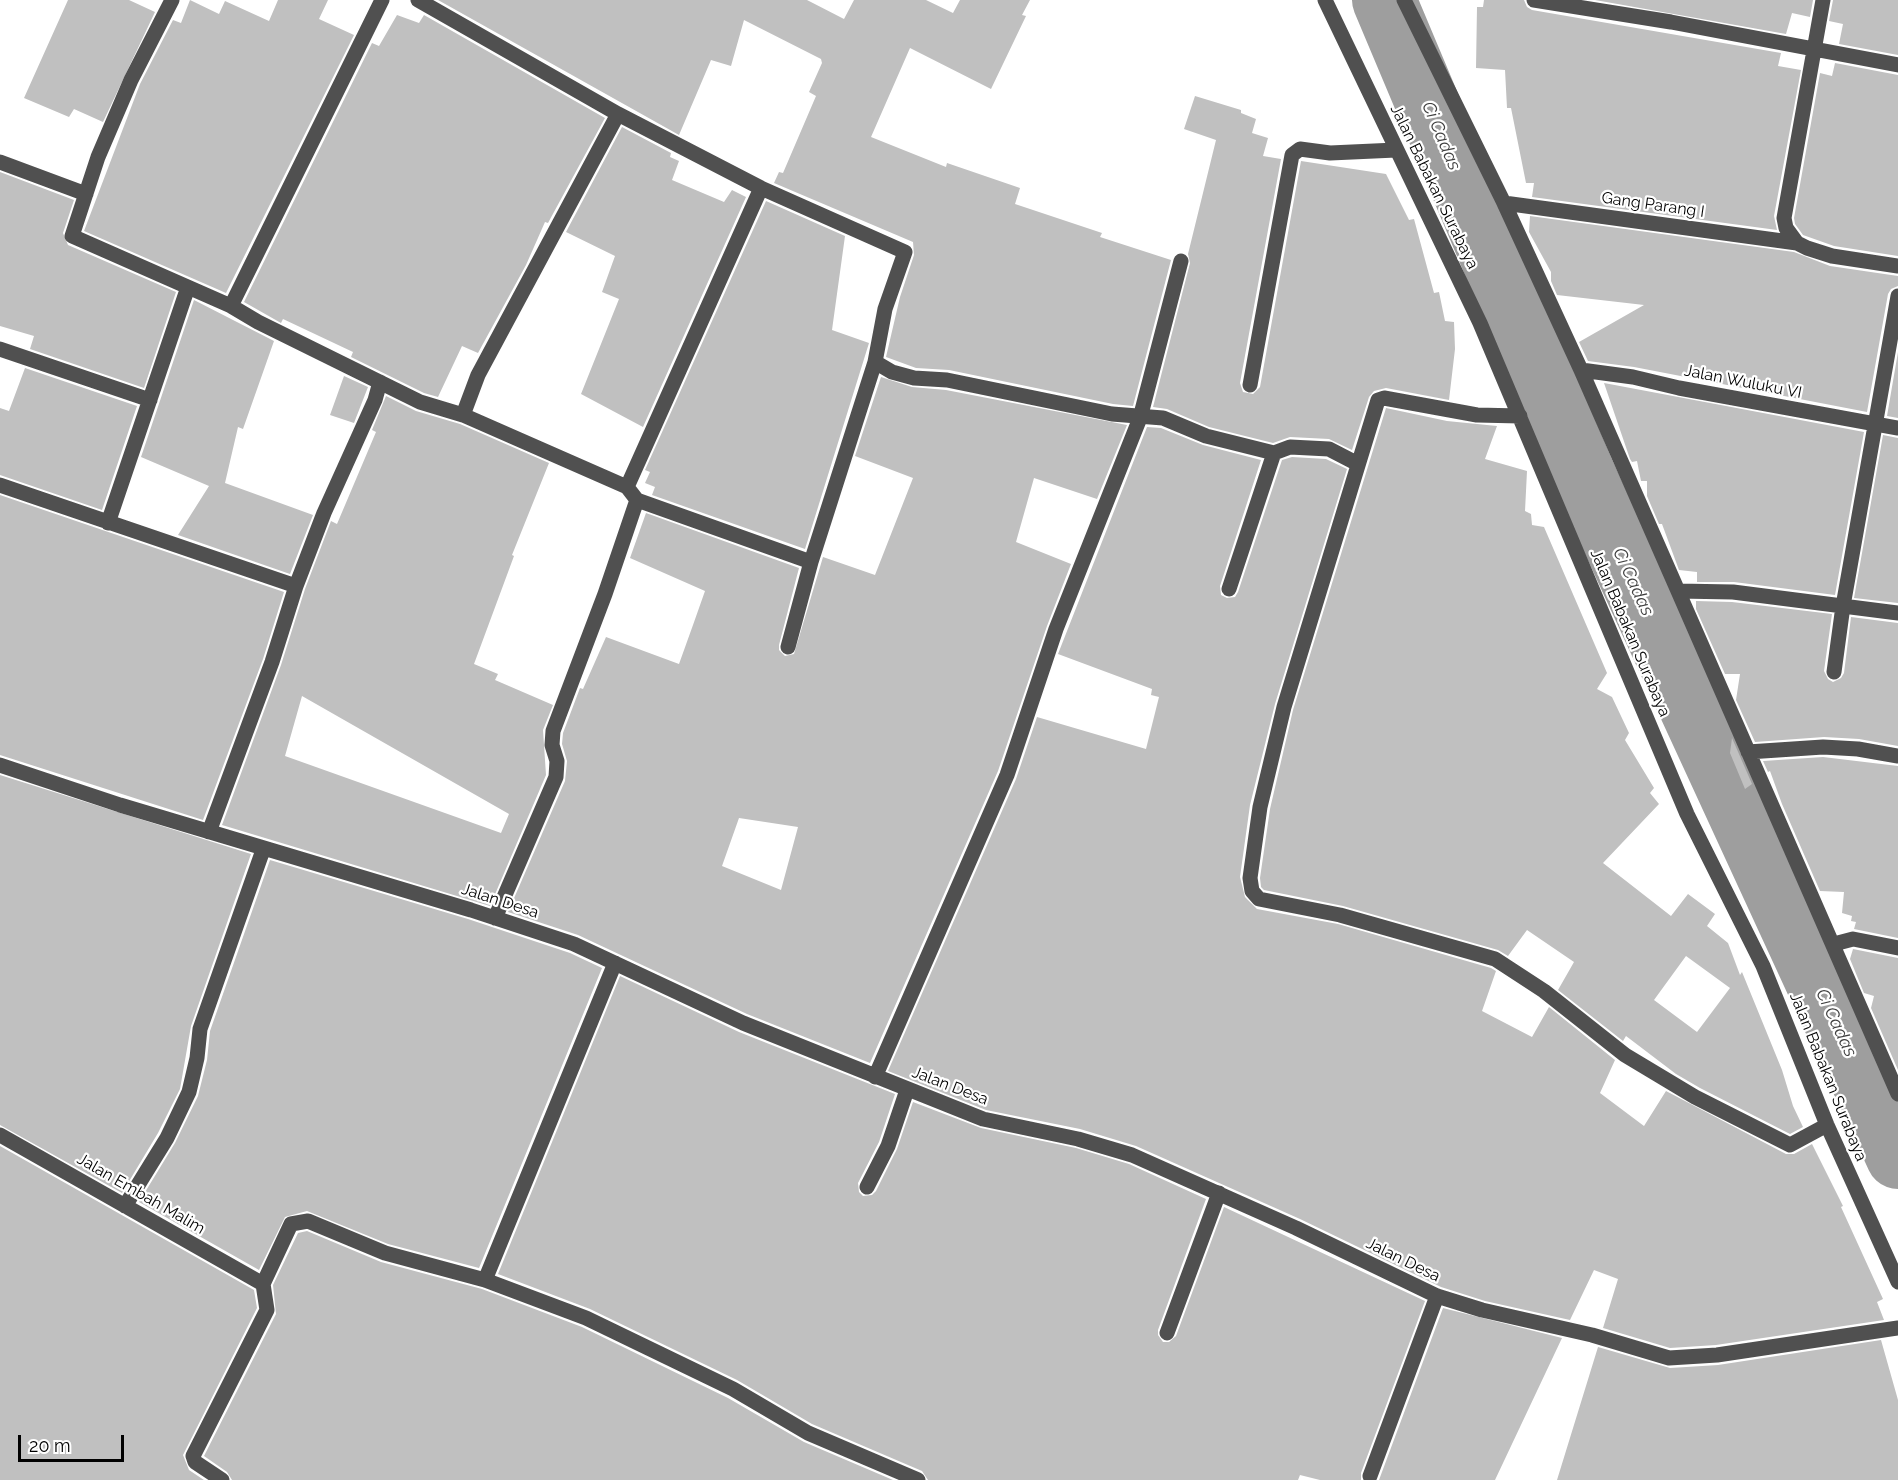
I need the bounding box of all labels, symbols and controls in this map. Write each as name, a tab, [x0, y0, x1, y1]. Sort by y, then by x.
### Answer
water label: Ci Cadas	[1417, 98, 1465, 174]
street label: Jalan Babakan Surabaya	[1386, 102, 1482, 272]
street label: Gang Parang I	[1600, 188, 1706, 222]
street label: Jalan Wuluku VI	[1683, 361, 1803, 403]
water label: Ci Cadas	[1608, 545, 1658, 619]
street label: Jalan Babakan Surabaya	[1586, 546, 1674, 720]
street label: Jalan Desa	[459, 880, 541, 922]
water label: Ci Cadas	[1811, 986, 1861, 1060]
street label: Jalan Babakan Surabaya	[1785, 990, 1871, 1164]
street label: Jalan Desa	[909, 1063, 991, 1109]
street label: Jalan Embah Malim	[74, 1150, 208, 1238]
street label: Jalan Desa	[1363, 1234, 1443, 1286]
scale bar	[21, 1423, 128, 1461]
text: 20 m	[29, 1435, 71, 1456]

